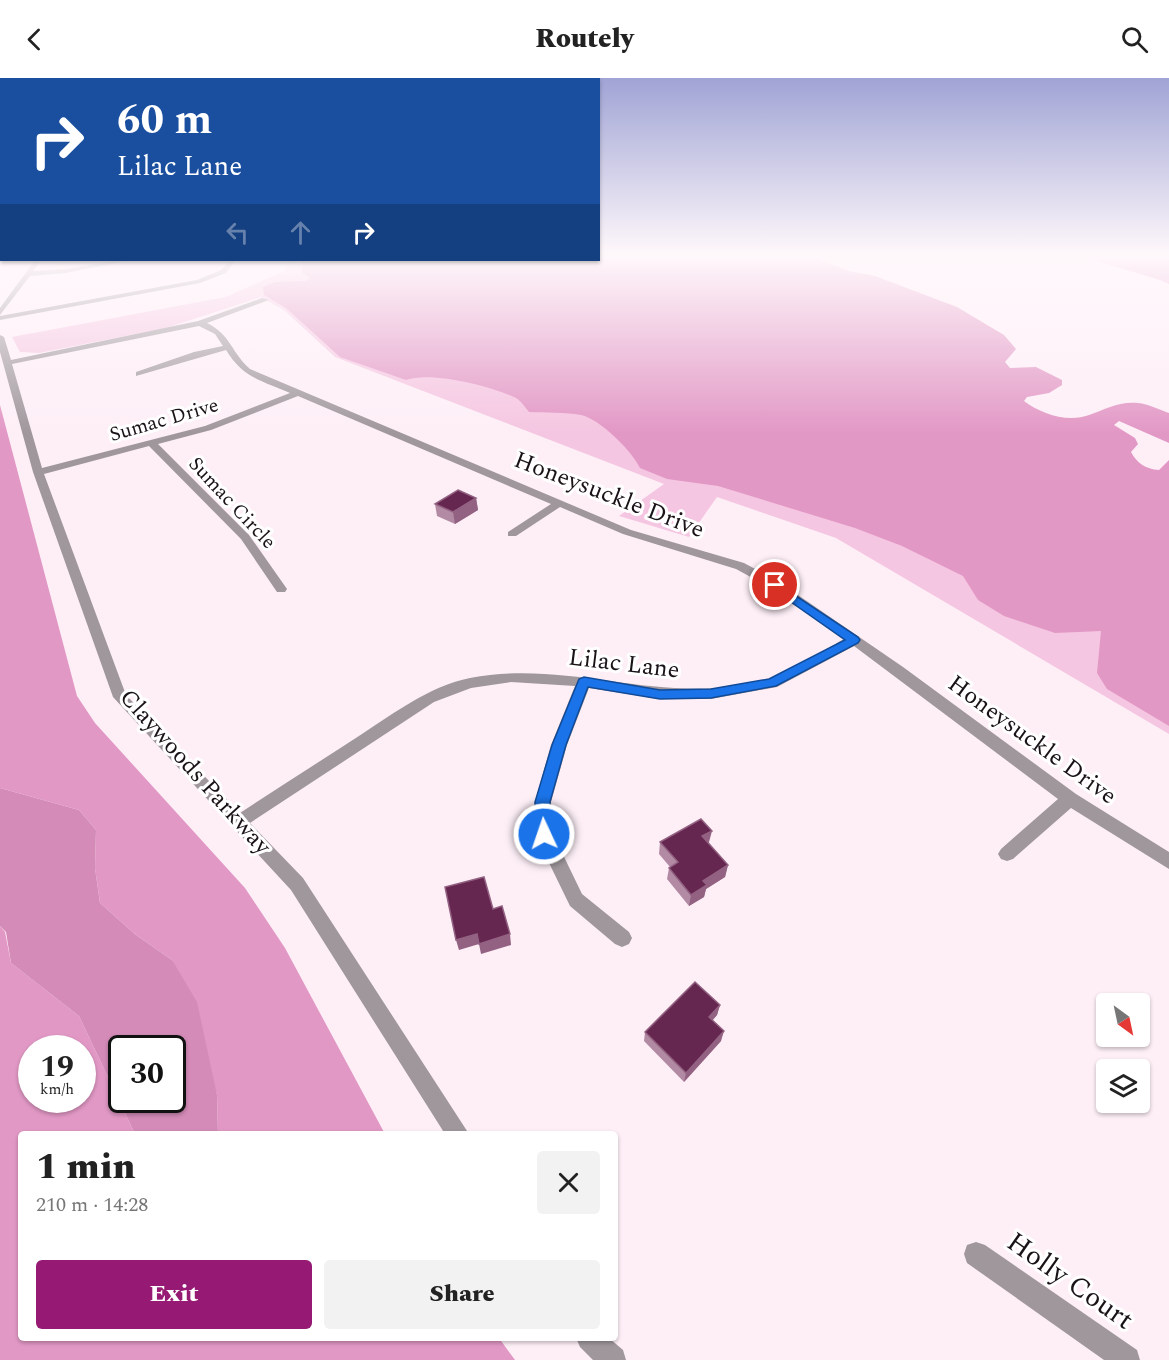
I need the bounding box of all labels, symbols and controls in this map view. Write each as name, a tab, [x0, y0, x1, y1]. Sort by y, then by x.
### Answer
text: Routely	[535, 18, 634, 60]
icon: back	[18, 23, 51, 56]
icon: search	[1118, 23, 1151, 56]
text: 60 m	[117, 89, 212, 152]
icon: right	[18, 102, 96, 180]
text: Lilac Lane	[117, 146, 242, 188]
icon: left	[221, 216, 254, 249]
icon: ahead	[284, 216, 317, 249]
icon: right	[347, 216, 380, 249]
street label: Sumac Drive	[106, 390, 222, 450]
street label: Honeysuckle Drive	[509, 442, 709, 548]
street label: Sumac Circle	[181, 450, 283, 556]
pin	[749, 559, 800, 610]
icon: arrive	[758, 568, 791, 601]
street label: Lilac Lane	[566, 639, 682, 689]
street label: Honeysuckle Drive	[940, 666, 1124, 814]
street label: Claywoods Parkway	[111, 681, 280, 864]
position arrow	[512, 802, 576, 866]
north arrow	[1096, 993, 1150, 1047]
map controls	[1096, 993, 1150, 1113]
speed limit sign: 30	[108, 1035, 186, 1113]
text: 19	[40, 1044, 74, 1090]
button: layers	[1096, 1059, 1150, 1113]
text: km/h	[40, 1078, 74, 1101]
text: 1 min	[36, 1140, 136, 1195]
button: close	[537, 1151, 600, 1214]
text: 210 m · 14:28	[36, 1190, 148, 1220]
street label: Holly Court	[998, 1221, 1143, 1341]
button: Exit	[36, 1260, 312, 1329]
button: Share	[324, 1260, 600, 1329]

